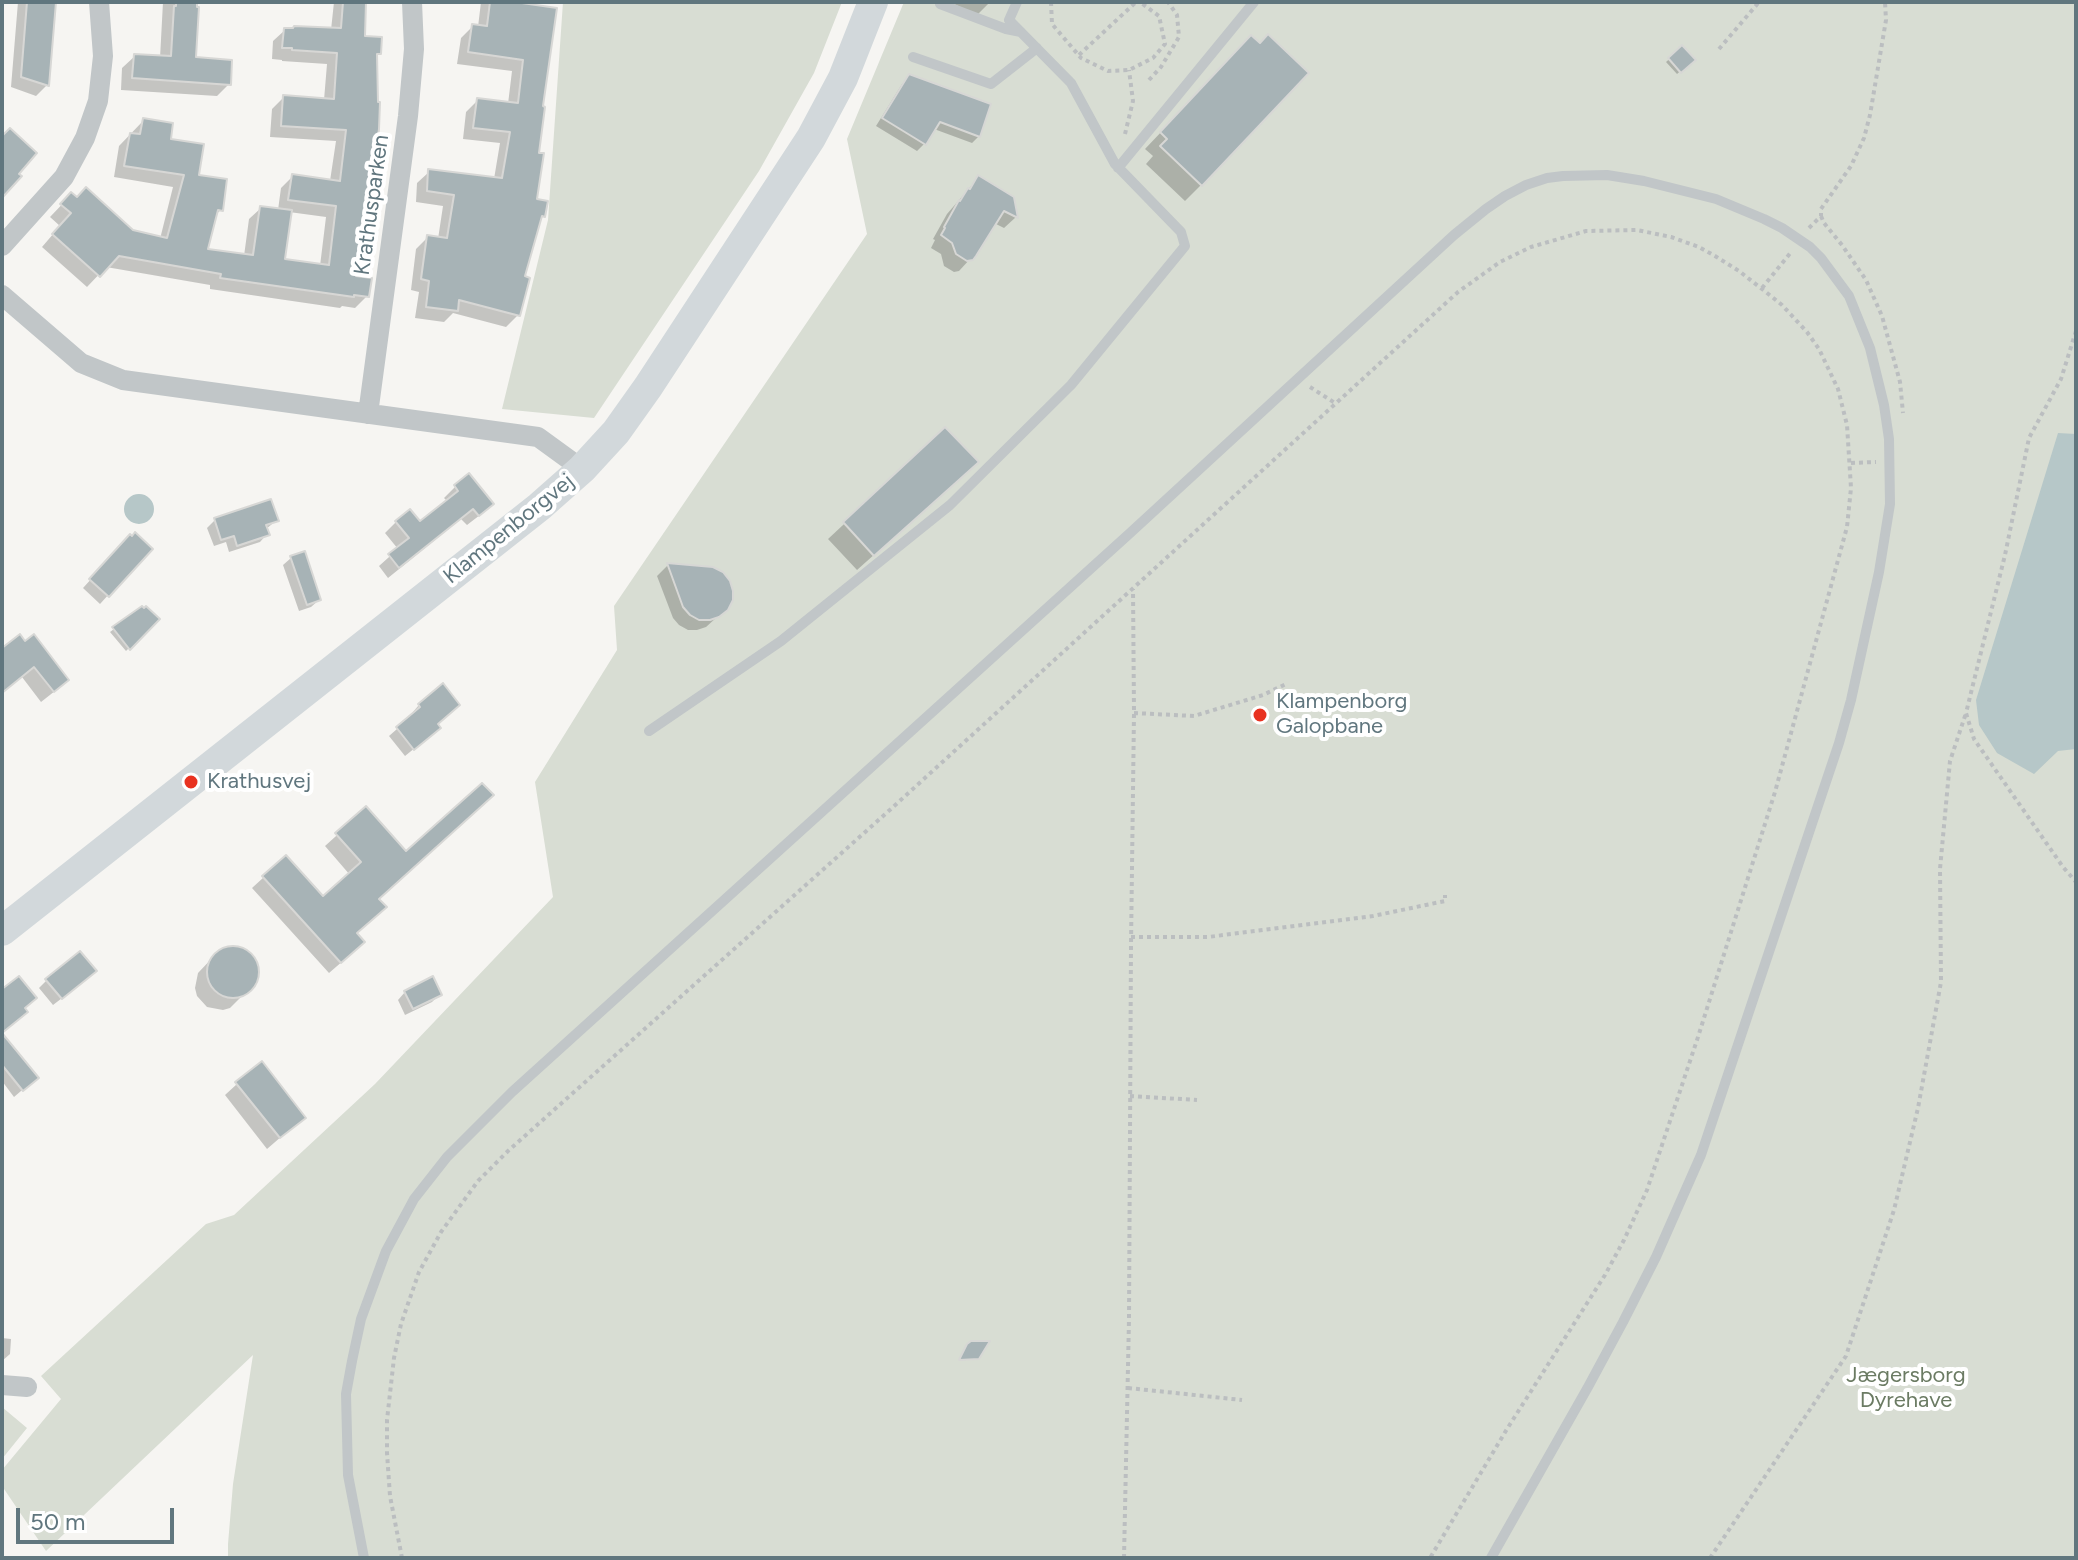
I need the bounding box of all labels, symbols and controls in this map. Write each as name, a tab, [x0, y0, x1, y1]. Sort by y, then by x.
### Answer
street label: Krathusparken	[349, 133, 395, 277]
street label: Klampenborgvej	[438, 468, 580, 590]
place label: Klampenborg Galopbane	[1276, 689, 1407, 740]
marker: Klampenborg Galopbane	[1251, 706, 1269, 724]
place label: Krathusvej	[207, 769, 311, 795]
marker: Krathusvej	[182, 773, 200, 791]
park label: Jægersborg Dyrehave	[1846, 1363, 1966, 1414]
scale bar	[20, 1492, 178, 1542]
text: 50 m	[30, 1507, 86, 1536]

